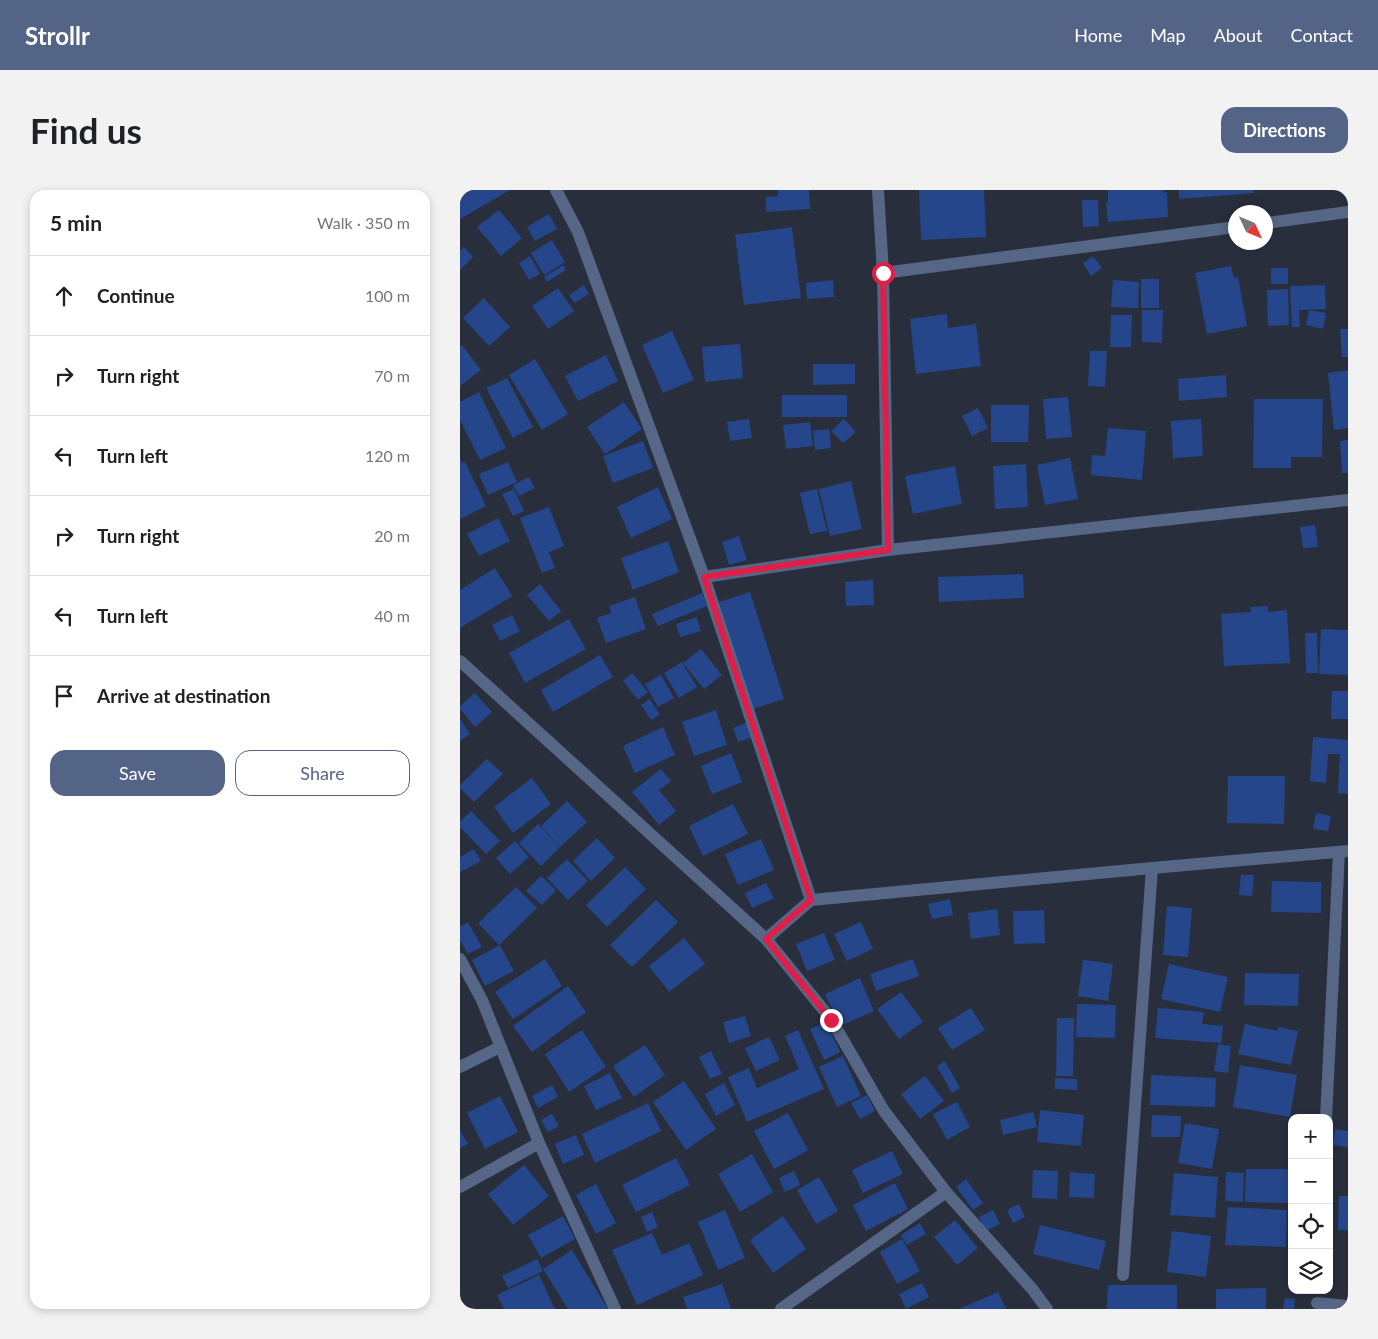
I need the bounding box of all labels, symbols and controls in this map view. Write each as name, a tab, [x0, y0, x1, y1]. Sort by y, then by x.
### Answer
text: Strollr	[25, 21, 90, 50]
text: Home	[1074, 24, 1122, 46]
text: Map	[1150, 24, 1186, 46]
text: About	[1214, 24, 1263, 46]
text: Contact	[1291, 24, 1353, 46]
button: Directions	[1221, 107, 1348, 153]
text: Find us	[30, 109, 142, 151]
north arrow	[1228, 205, 1273, 250]
text: 5 min	[50, 210, 102, 235]
text: Walk · 350 m	[317, 213, 410, 232]
route start	[872, 262, 895, 285]
icon: ahead	[50, 282, 78, 310]
text: Continue	[97, 284, 175, 307]
text: 100 m	[365, 286, 410, 305]
icon: right	[50, 362, 78, 390]
text: Turn right	[97, 364, 179, 387]
text: 70 m	[374, 366, 410, 385]
icon: left	[50, 442, 78, 470]
text: Turn left	[97, 444, 168, 467]
text: 120 m	[365, 446, 410, 465]
icon: right	[50, 522, 78, 550]
text: Turn right	[97, 524, 179, 547]
text: 20 m	[374, 526, 410, 545]
icon: left	[50, 602, 78, 630]
text: Turn left	[97, 604, 168, 627]
text: 40 m	[374, 606, 410, 625]
icon: arrive	[50, 682, 78, 710]
text: Arrive at destination	[97, 684, 270, 707]
button: Save	[50, 750, 225, 796]
button: Share	[235, 750, 410, 796]
route end	[820, 1009, 843, 1032]
map controls	[1288, 1114, 1333, 1294]
button: +	[1288, 1114, 1333, 1159]
button: −	[1288, 1159, 1333, 1204]
button: locate	[1288, 1204, 1333, 1249]
button: layers	[1288, 1249, 1333, 1294]

